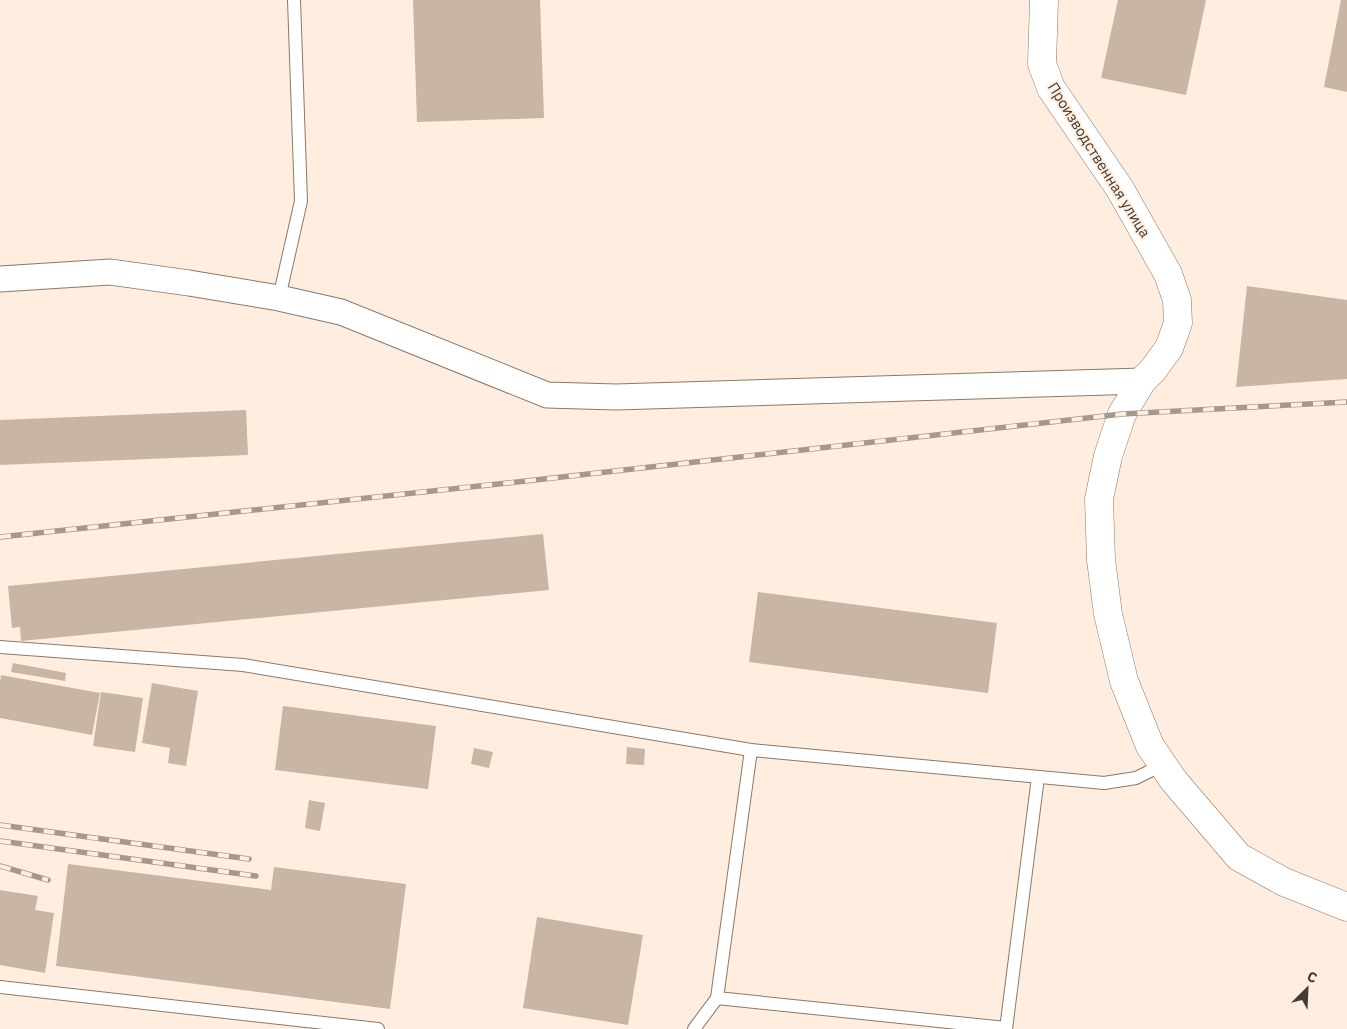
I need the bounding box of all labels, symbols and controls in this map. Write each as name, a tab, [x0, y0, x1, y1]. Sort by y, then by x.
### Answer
street label: Производственная улица	[1044, 79, 1155, 241]
north arrow	[1282, 964, 1332, 1014]
text: С	[1304, 967, 1320, 987]

